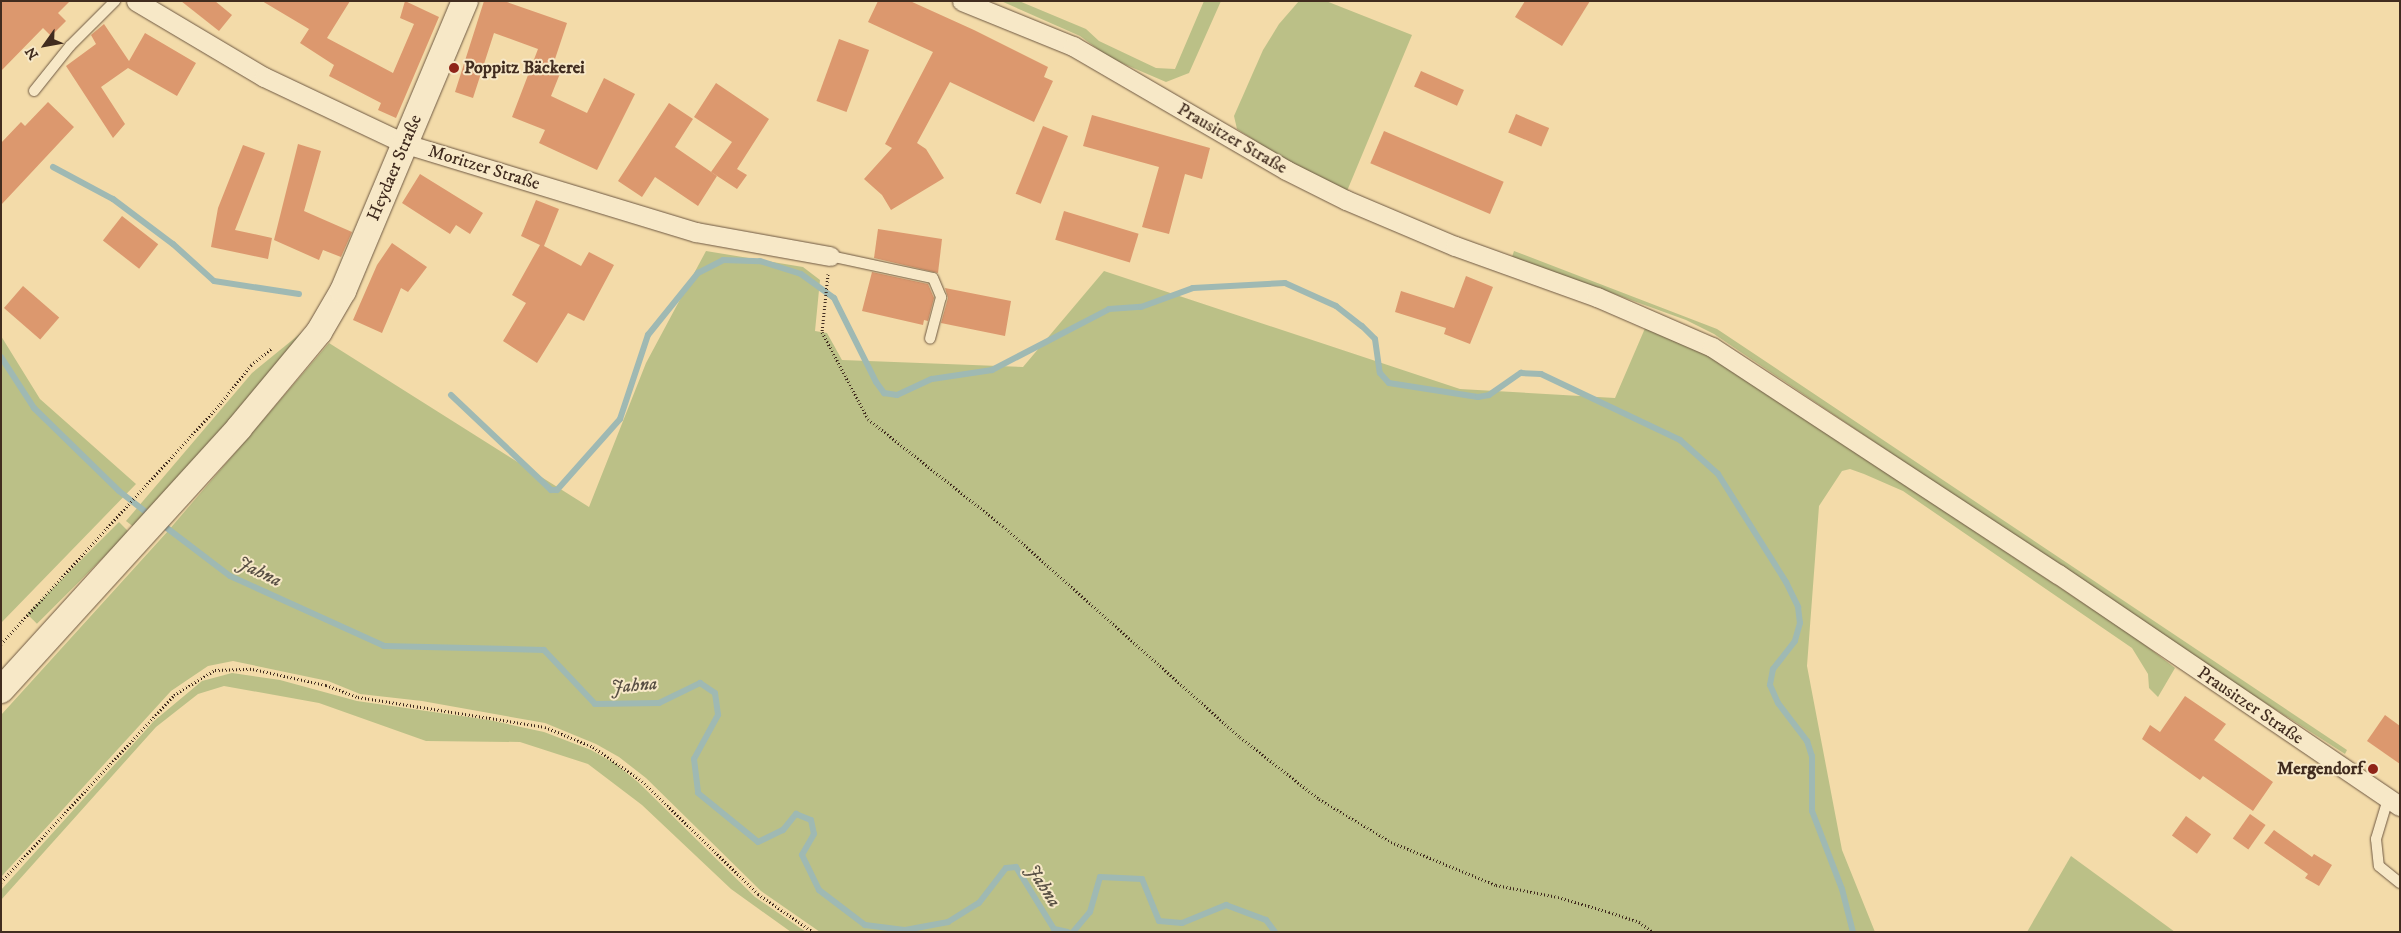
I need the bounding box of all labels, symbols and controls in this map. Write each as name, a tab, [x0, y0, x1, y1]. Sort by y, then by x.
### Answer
north arrow	[20, 20, 70, 70]
text: N	[22, 43, 43, 63]
place label: Poppitz Bäckerei	[464, 57, 585, 79]
marker: Poppitz Bäckerei	[448, 62, 460, 74]
street label: Prausitzer Straße	[1173, 99, 1291, 179]
street label: Heydaer Straße	[363, 112, 427, 224]
street label: Moritzer Straße	[426, 141, 542, 195]
water label: Jahna	[233, 551, 285, 593]
street label: Prausitzer Straße	[2193, 663, 2307, 749]
water label: Jahna	[610, 673, 658, 699]
place label: Mergendorf	[2277, 758, 2363, 780]
marker: Mergendorf	[2367, 763, 2379, 775]
water label: Jahna	[1021, 860, 1065, 912]

